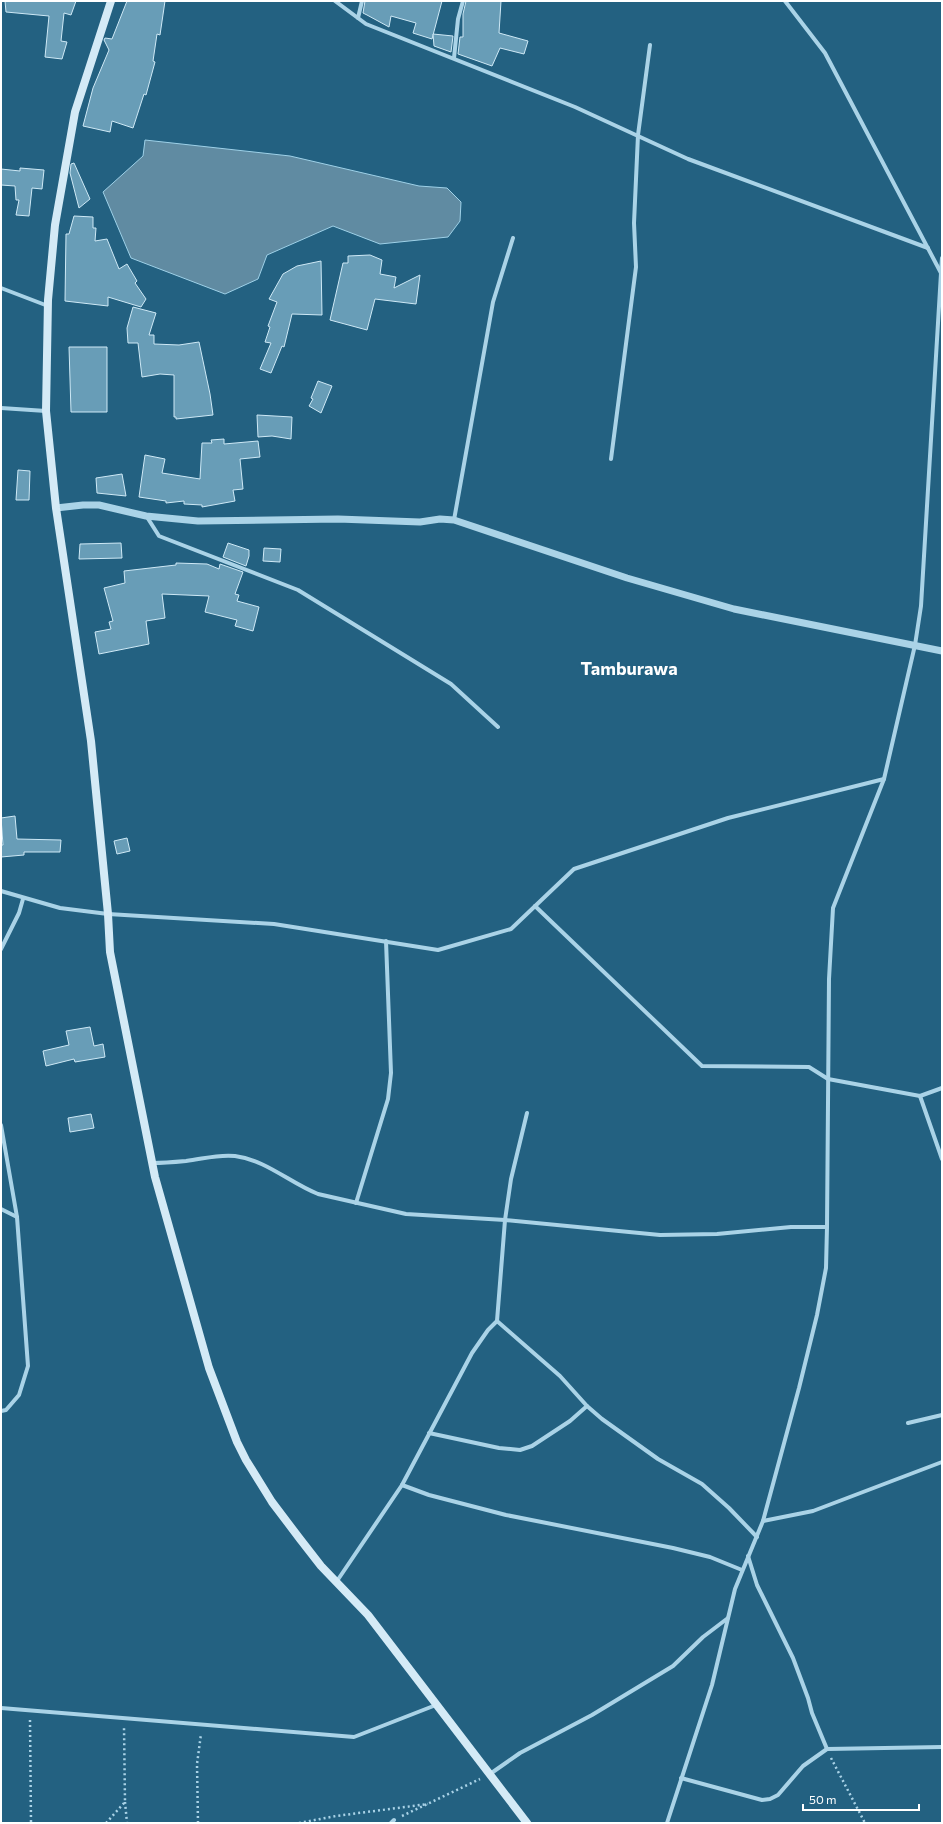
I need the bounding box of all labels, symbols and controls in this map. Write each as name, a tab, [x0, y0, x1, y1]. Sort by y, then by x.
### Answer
district label: Tamburawa	[580, 657, 678, 679]
scale bar	[803, 1786, 919, 1812]
text: 50 m	[809, 1792, 837, 1806]

